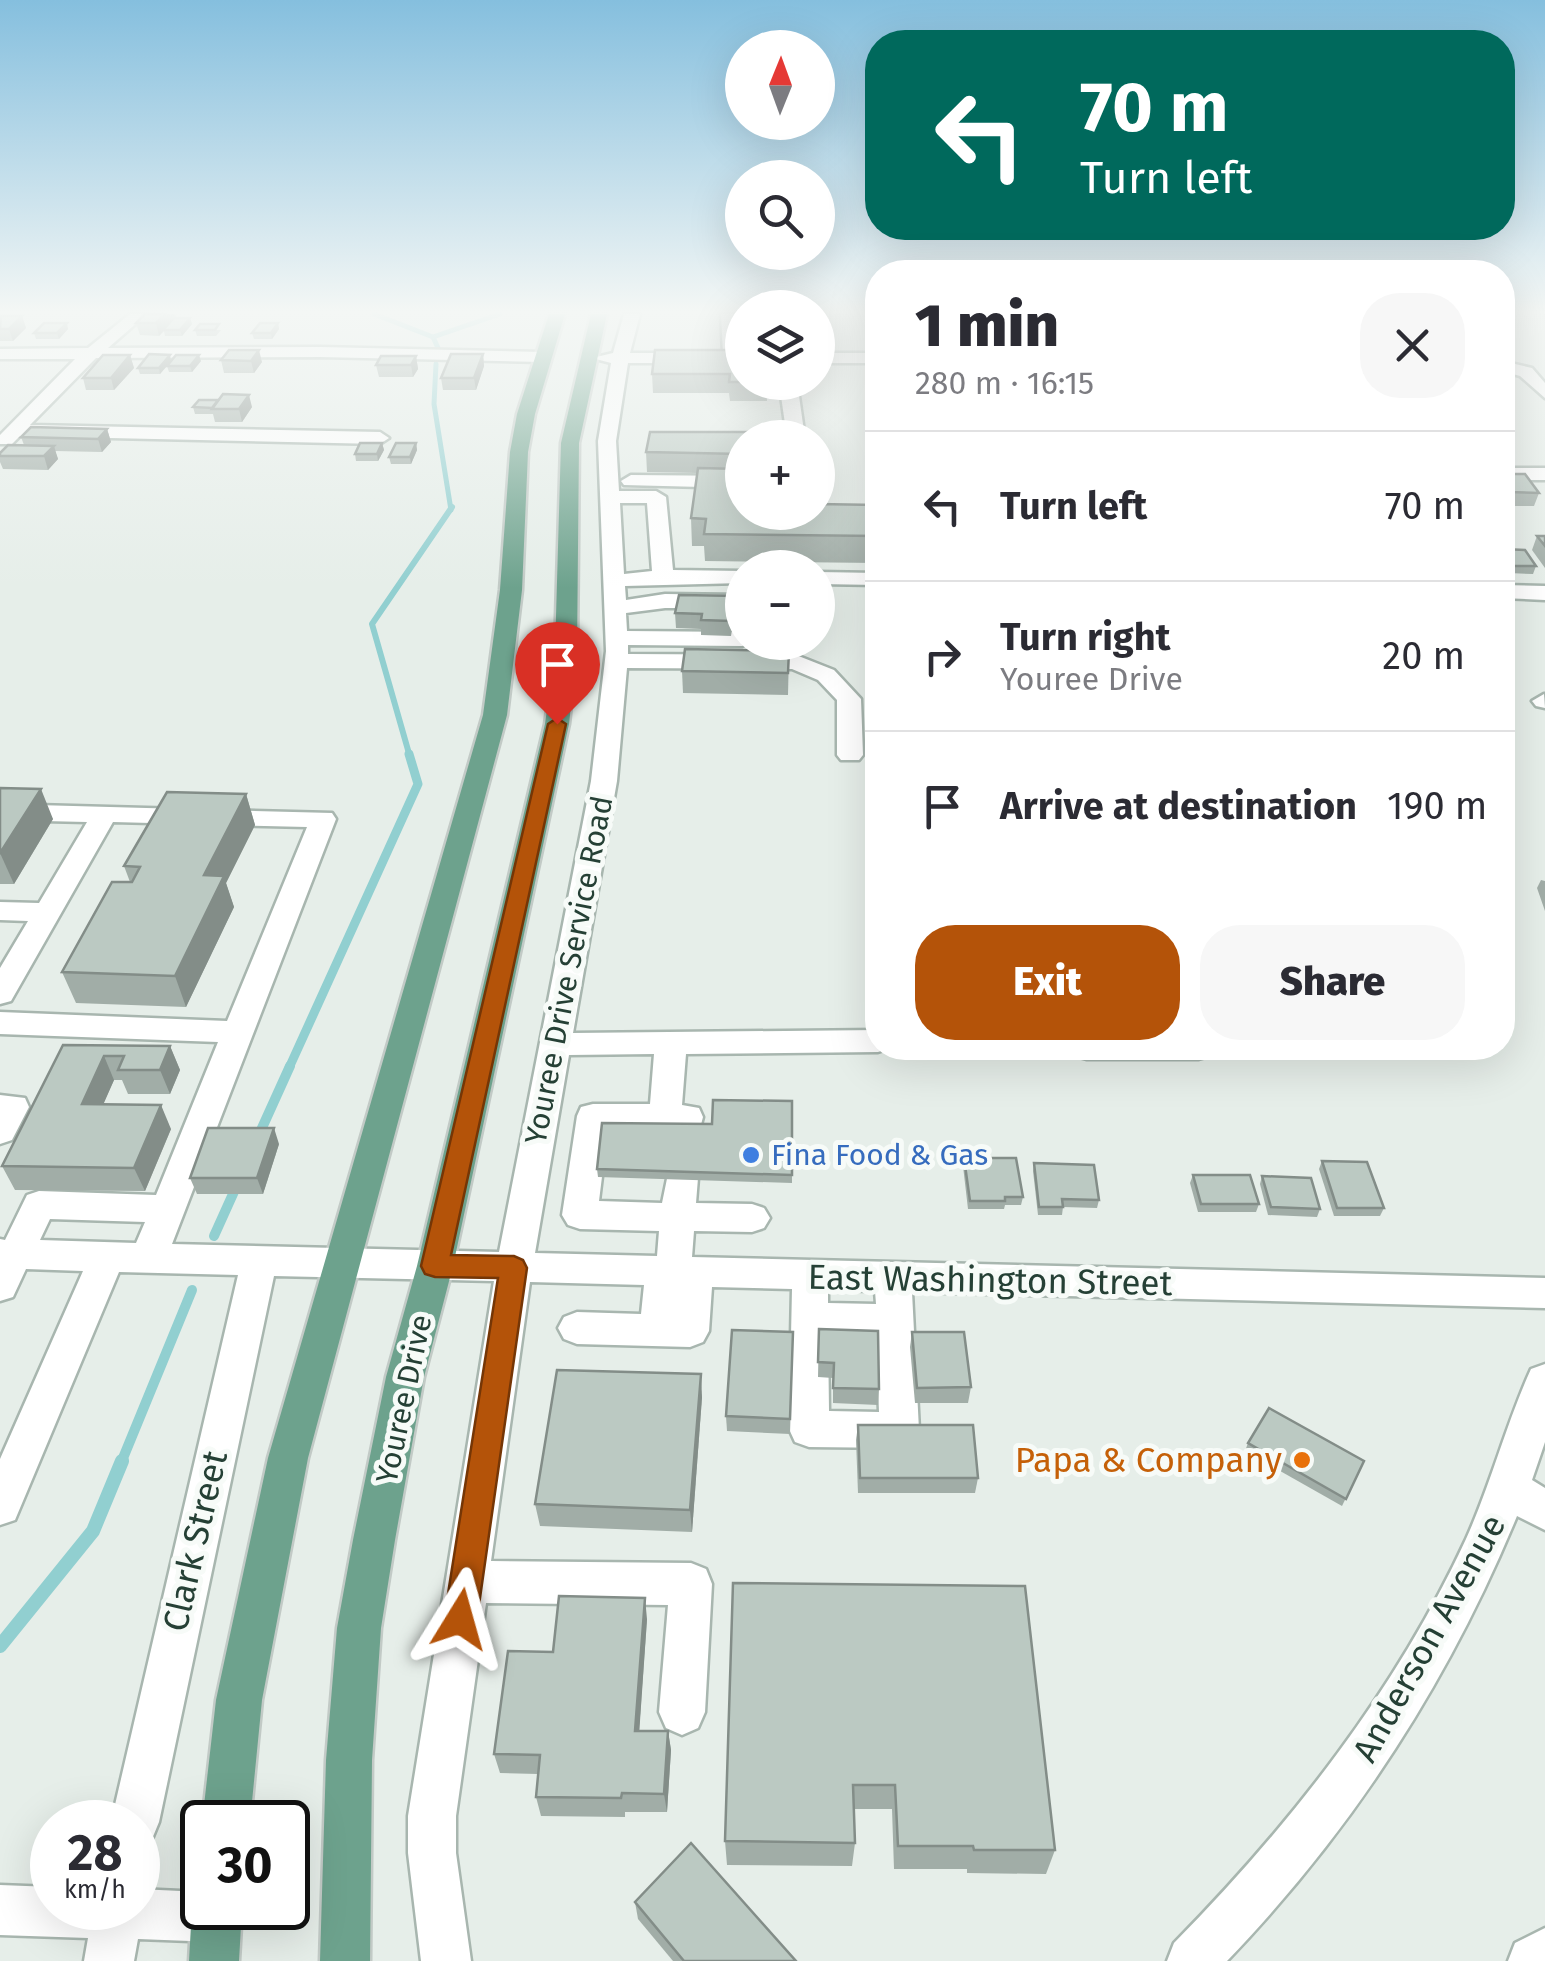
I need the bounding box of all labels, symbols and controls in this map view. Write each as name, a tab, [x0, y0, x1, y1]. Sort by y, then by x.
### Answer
north arrow	[725, 30, 835, 140]
map controls	[725, 30, 835, 660]
text: 70 m	[1080, 66, 1229, 150]
icon: left	[915, 70, 1045, 200]
text: Turn left	[1080, 151, 1252, 205]
button: search	[725, 160, 835, 270]
button: layers	[725, 290, 835, 400]
text: 1 min	[915, 290, 1059, 362]
button: close	[1360, 293, 1465, 398]
text: 280 m · 16:15	[915, 364, 1094, 402]
button: +	[725, 420, 835, 530]
icon: left	[915, 479, 970, 534]
text: Turn left	[1000, 483, 1147, 529]
text: 70 m	[1385, 483, 1465, 529]
button: −	[725, 550, 835, 660]
text: Turn right	[1000, 614, 1170, 660]
pin	[515, 622, 600, 725]
icon: right	[915, 629, 970, 684]
text: 20 m	[1382, 633, 1465, 679]
icon: arrive	[530, 637, 585, 692]
text: Youree Drive	[1000, 660, 1183, 698]
icon: arrive	[915, 779, 970, 834]
text: Arrive at destination	[1000, 783, 1357, 829]
text: 190 m	[1387, 783, 1487, 829]
street label: Youree Drive Service Road	[518, 793, 620, 1147]
button: Exit	[915, 925, 1180, 1040]
button: Share	[1200, 925, 1465, 1040]
place label: Fina Food & Gas	[771, 1137, 988, 1173]
marker: Fina Food & Gas	[740, 1144, 762, 1166]
street label: East Washington Street	[807, 1256, 1173, 1304]
street label: Youree Drive	[369, 1311, 439, 1487]
place label: Papa & Company	[1015, 1439, 1282, 1481]
street label: Clark Street	[154, 1446, 236, 1635]
marker: Papa & Company	[1291, 1449, 1313, 1471]
street label: Anderson Avenue	[1344, 1507, 1514, 1769]
position arrow	[408, 1567, 512, 1671]
speed limit sign: 30	[180, 1800, 310, 1930]
text: 28	[68, 1823, 122, 1883]
text: km/h	[64, 1875, 126, 1905]

